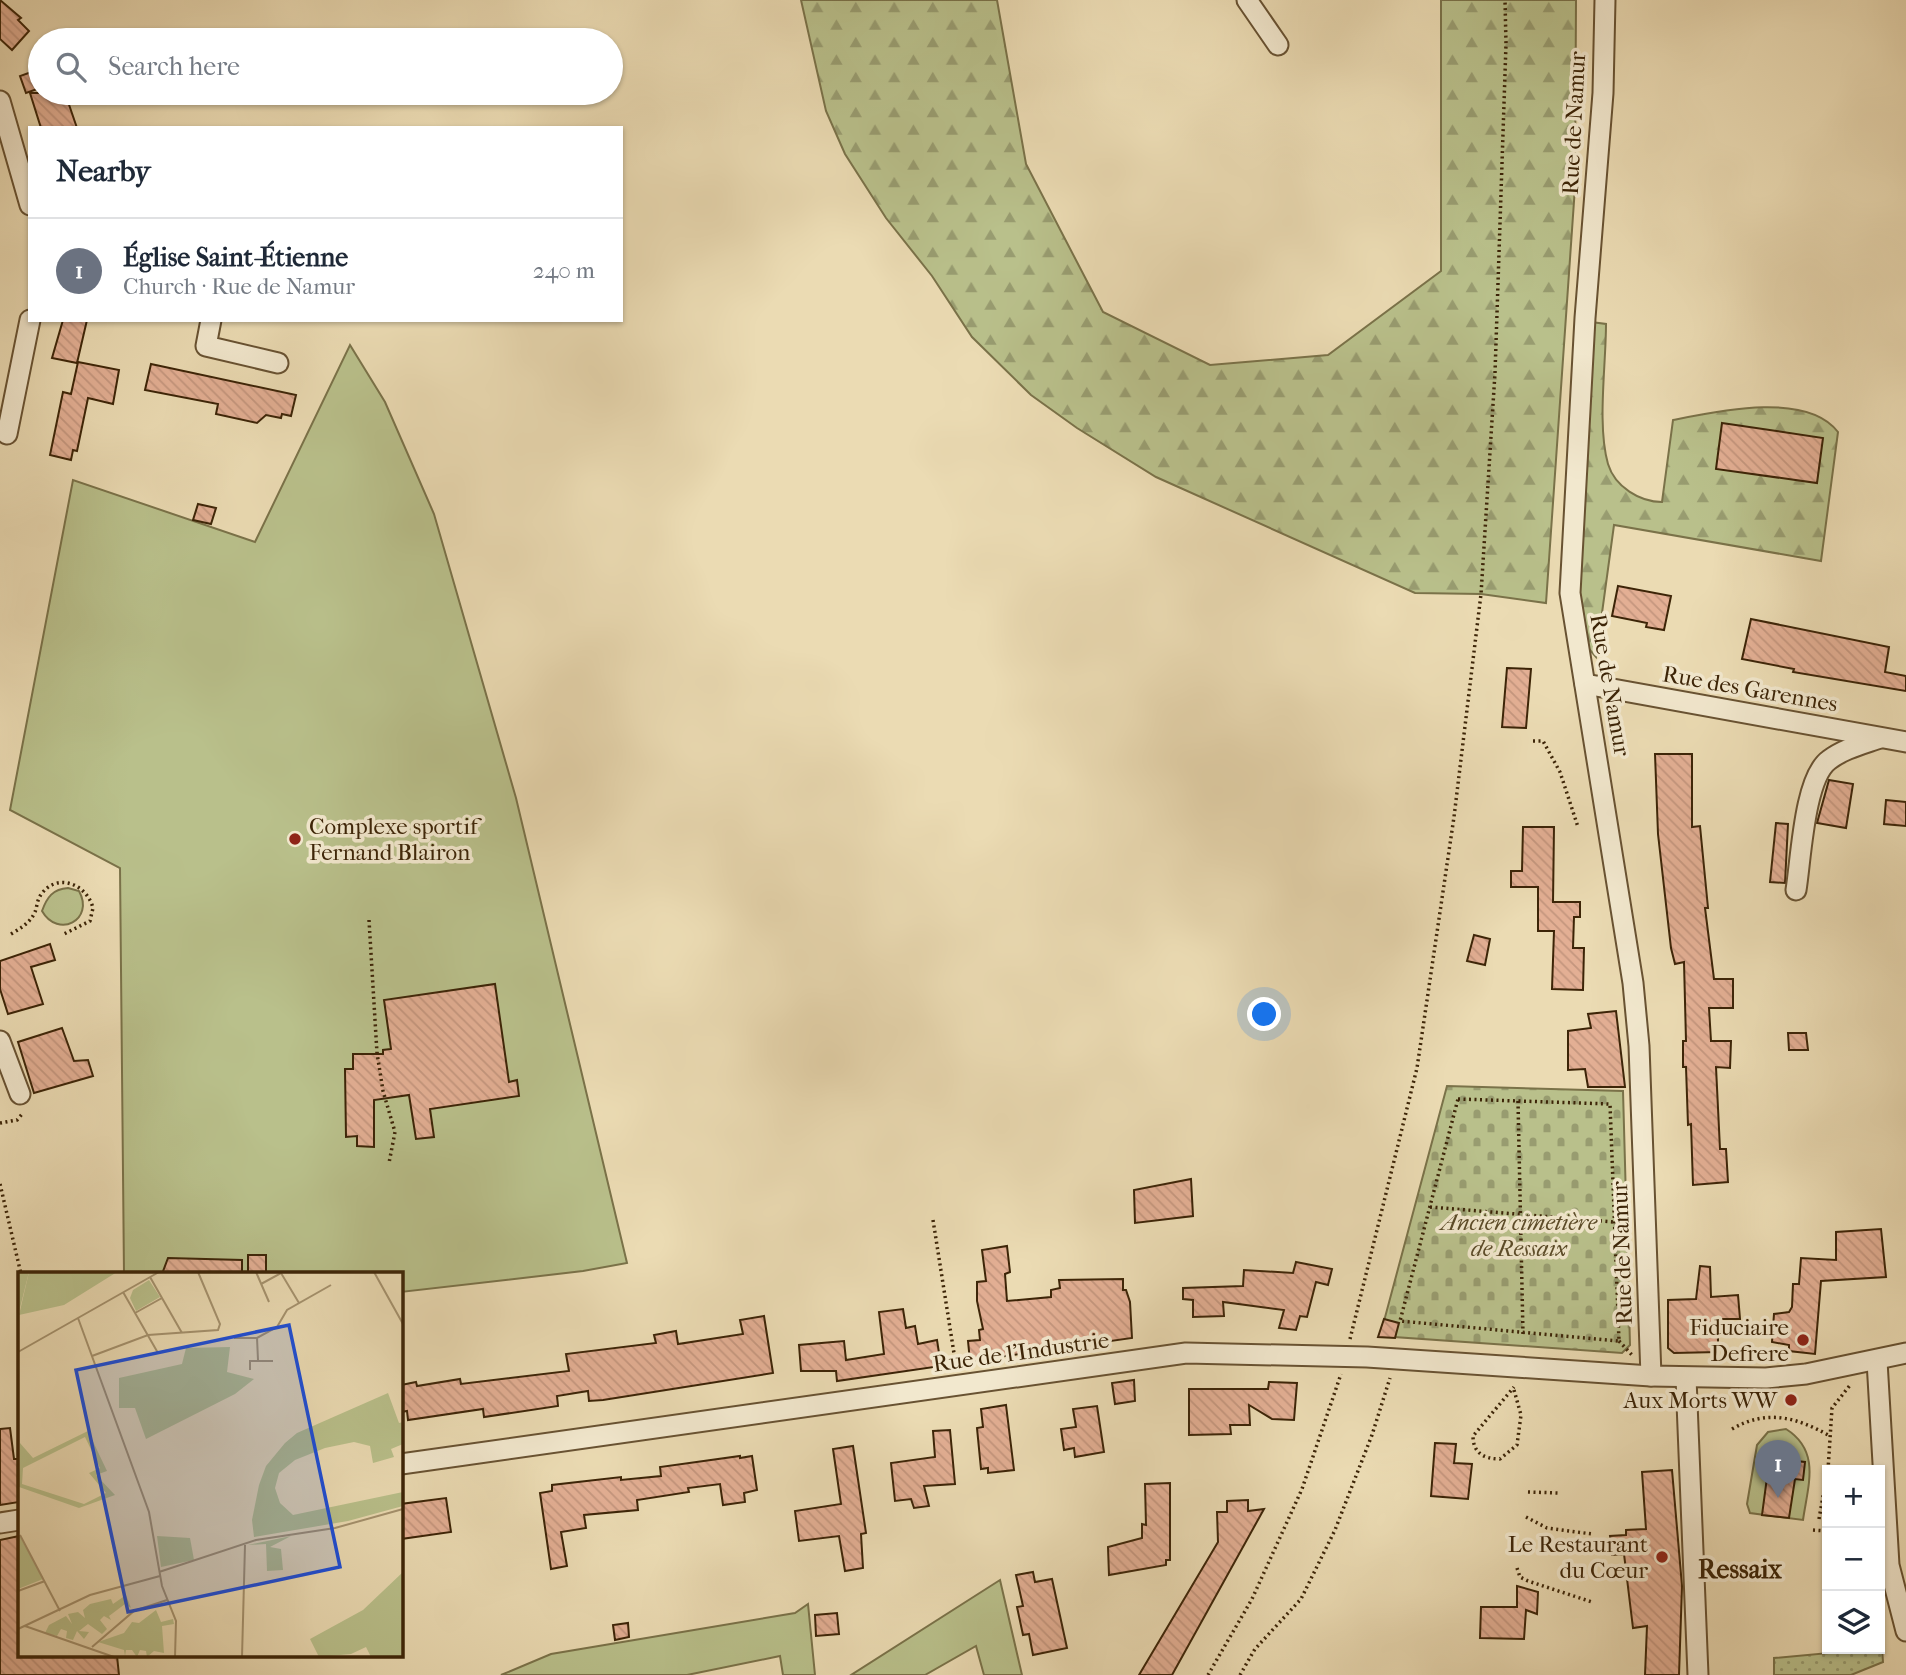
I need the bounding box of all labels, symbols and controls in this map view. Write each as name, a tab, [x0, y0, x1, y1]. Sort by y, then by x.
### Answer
search box	[28, 28, 623, 105]
icon: search	[52, 48, 90, 86]
street label: Rue de Namur	[1557, 50, 1591, 195]
text: Search here	[108, 51, 240, 82]
text: Nearby	[56, 154, 151, 189]
text: Église Saint-Étienne	[123, 242, 348, 273]
text: 1	[75, 257, 83, 284]
text: 240 m	[533, 257, 595, 284]
text: Church · Rue de Namur	[123, 273, 355, 300]
street label: Rue de Namur	[1584, 612, 1636, 758]
street label: Rue des Garennes	[1660, 660, 1840, 718]
place label: Complexe sportif Fernand Blairon	[309, 813, 482, 866]
marker: Complexe sportif Fernand Blairon	[287, 831, 303, 847]
your location	[1247, 997, 1281, 1031]
street label: Rue de Namur	[1606, 1181, 1638, 1325]
park label: Ancien cimetière de Ressaix	[1438, 1209, 1598, 1262]
inset map	[18, 1272, 402, 1658]
place label: Fiduciaire Defrere	[1689, 1314, 1789, 1367]
street label: Rue de l'Industrie	[931, 1326, 1111, 1378]
marker: Fiduciaire Defrere	[1795, 1332, 1811, 1348]
place label: Aux Morts WW	[1622, 1387, 1778, 1414]
marker: Aux Morts WW	[1783, 1392, 1799, 1408]
pin: 1	[1755, 1440, 1801, 1498]
map controls	[1822, 1465, 1885, 1654]
button: +	[1822, 1465, 1885, 1528]
button: −	[1822, 1528, 1885, 1591]
place label: Le Restaurant du Cœur	[1508, 1531, 1648, 1584]
marker: Le Restaurant du Cœur	[1654, 1549, 1670, 1565]
district label: Ressaix	[1698, 1554, 1782, 1585]
button: layers	[1822, 1591, 1885, 1654]

